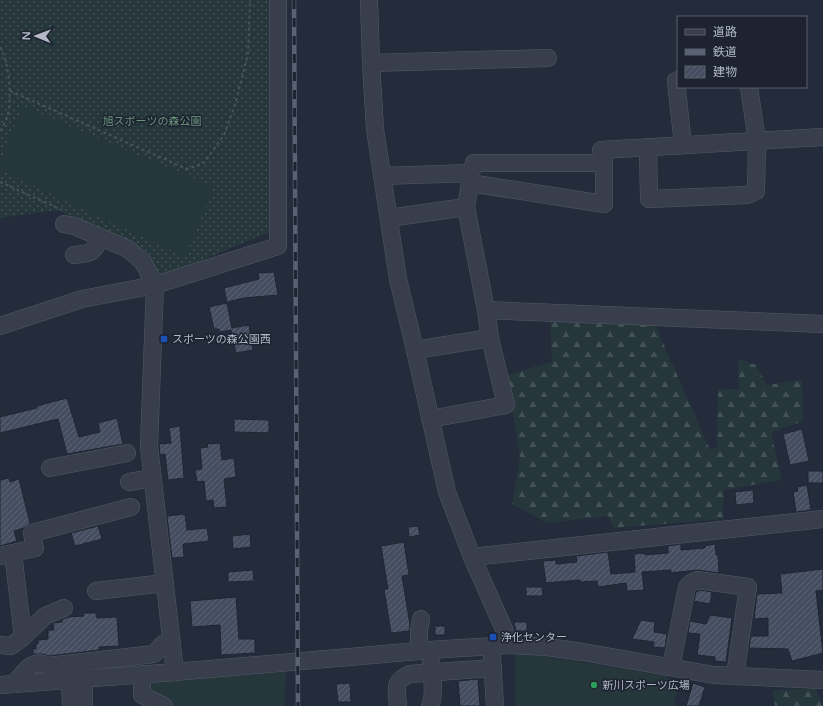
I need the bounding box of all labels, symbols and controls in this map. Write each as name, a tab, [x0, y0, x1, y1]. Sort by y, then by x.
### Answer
north arrow	[16, 16, 56, 56]
legend	[677, 16, 807, 88]
text: 道路	[713, 25, 737, 39]
text: N	[20, 31, 33, 40]
text: 鉄道	[713, 45, 737, 59]
text: 建物	[713, 65, 737, 79]
park label: 旭スポーツの森公園	[103, 115, 201, 128]
place label: スポーツの森公園西	[172, 333, 271, 346]
marker: スポーツの森公園西	[159, 334, 169, 344]
place label: 浄化センター	[501, 631, 567, 644]
marker: 浄化センター	[488, 632, 498, 642]
place label: 新川スポーツ広場	[602, 679, 690, 692]
marker: 新川スポーツ広場	[589, 680, 599, 690]

